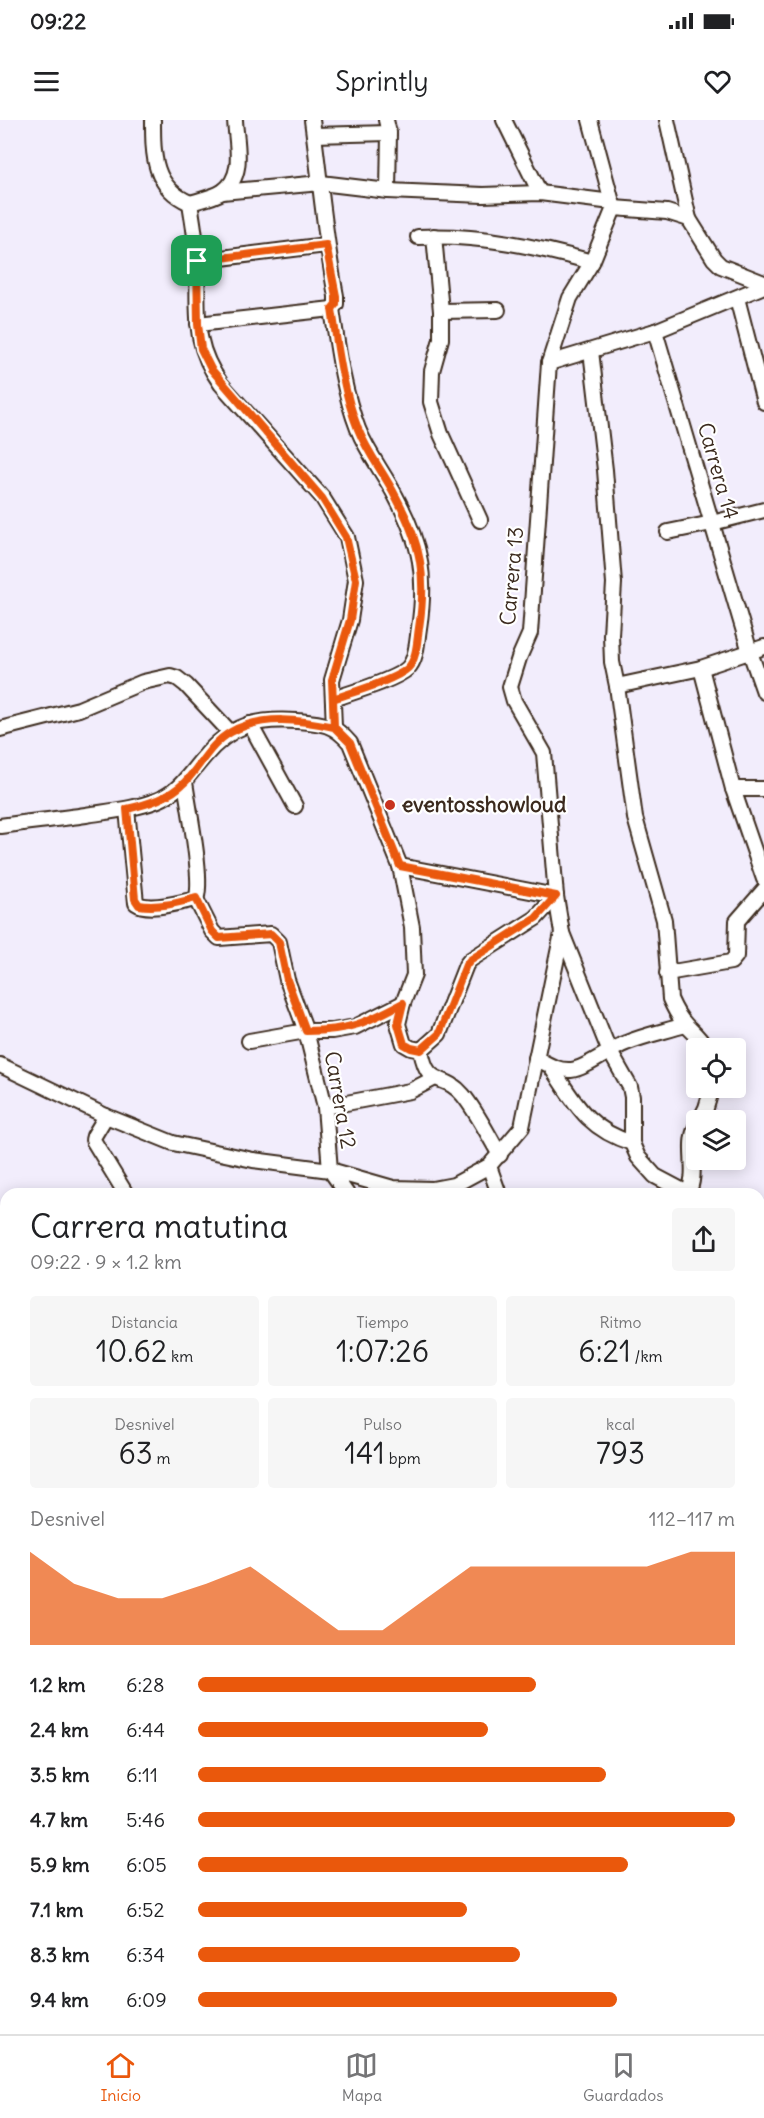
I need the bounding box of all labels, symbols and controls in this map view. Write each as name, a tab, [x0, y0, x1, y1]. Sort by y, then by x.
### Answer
text: 09:22	[30, 7, 86, 35]
text: Sprintly	[335, 64, 429, 98]
icon: menu	[30, 65, 63, 98]
icon: heart	[701, 65, 734, 98]
pin	[171, 235, 222, 286]
icon: arrive	[180, 244, 213, 277]
street label: Carrera 14	[692, 419, 745, 522]
street label: Carrera 13	[494, 525, 529, 626]
place label: eventosshowloud	[402, 791, 567, 818]
marker: eventosshowloud	[383, 798, 397, 812]
map controls	[686, 1038, 746, 1170]
button: locate	[686, 1038, 746, 1098]
street label: Carrera 12	[319, 1049, 362, 1151]
button: layers	[686, 1110, 746, 1170]
text: Carrera matutina	[30, 1205, 288, 1247]
button: share	[672, 1208, 735, 1271]
text: 09:22 · 9 × 1.2 km	[30, 1249, 182, 1274]
text: Distancia	[111, 1312, 178, 1332]
text: Tiempo	[356, 1312, 409, 1332]
text: Ritmo	[599, 1312, 642, 1332]
text: 10.62	[96, 1332, 167, 1370]
text: 1:07:26	[336, 1332, 429, 1370]
text: 6:21	[578, 1332, 631, 1370]
text: km	[167, 1346, 193, 1366]
text: /km	[631, 1346, 663, 1366]
text: Desnivel	[114, 1414, 175, 1434]
text: Pulso	[363, 1414, 402, 1434]
text: kcal	[606, 1414, 635, 1434]
text: 63	[118, 1434, 153, 1472]
text: 141	[344, 1434, 385, 1472]
text: 793	[596, 1434, 645, 1472]
text: m	[153, 1448, 171, 1468]
text: bpm	[385, 1448, 421, 1468]
text: Desnivel	[30, 1506, 105, 1531]
text: 112–117 m	[649, 1506, 735, 1531]
text: 1.2 km	[30, 1672, 86, 1697]
text: 6:28	[126, 1672, 165, 1697]
text: 2.4 km	[30, 1717, 89, 1742]
text: 6:44	[126, 1717, 165, 1742]
text: 3.5 km	[30, 1762, 90, 1787]
text: 6:11	[126, 1762, 158, 1787]
text: 4.7 km	[30, 1807, 88, 1832]
text: 5:46	[126, 1807, 165, 1832]
text: 5.9 km	[30, 1852, 90, 1877]
text: 6:05	[126, 1852, 167, 1877]
text: 7.1 km	[30, 1897, 84, 1922]
text: 6:52	[126, 1897, 165, 1922]
text: 8.3 km	[30, 1942, 90, 1967]
text: 6:34	[126, 1942, 165, 1967]
text: 9.4 km	[30, 1987, 89, 2012]
text: 6:09	[126, 1987, 167, 2012]
tab: Inicio	[100, 2049, 141, 2105]
tab: Mapa	[342, 2049, 382, 2105]
tab: Guardados	[583, 2049, 664, 2105]

